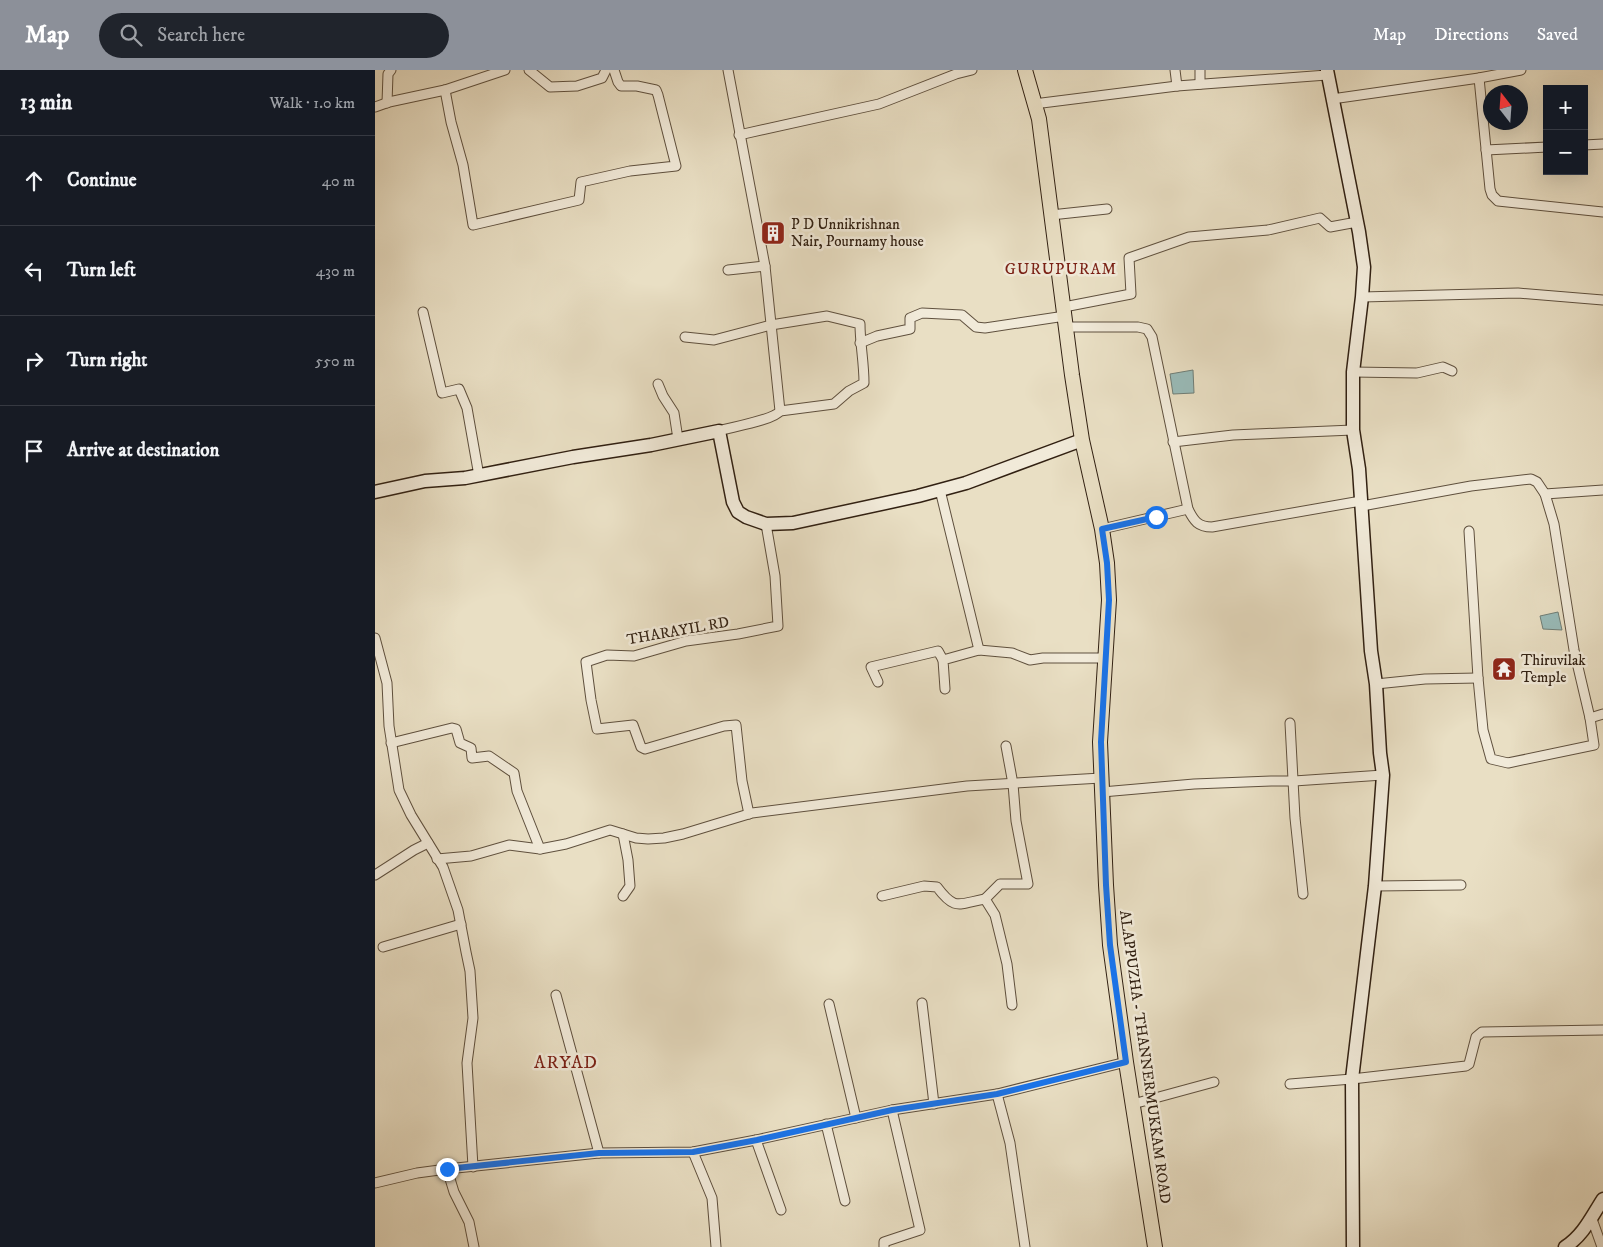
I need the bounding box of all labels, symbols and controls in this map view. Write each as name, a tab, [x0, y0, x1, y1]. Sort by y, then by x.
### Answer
search box	[99, 13, 449, 58]
text: Map	[25, 20, 69, 50]
icon: search	[117, 21, 145, 49]
text: Search here	[157, 24, 245, 47]
text: Map	[1373, 24, 1406, 46]
text: Directions	[1434, 24, 1509, 46]
text: Saved	[1537, 24, 1578, 46]
north arrow	[1483, 85, 1528, 130]
map controls	[1543, 85, 1588, 175]
button: +	[1543, 85, 1588, 130]
text: 13 min	[20, 90, 72, 116]
text: Walk · 1.0 km	[269, 93, 355, 113]
button: −	[1543, 130, 1588, 175]
icon: ahead	[20, 167, 48, 195]
text: Continue	[67, 169, 137, 192]
text: 40 m	[322, 171, 355, 191]
place label: P D Unnikrishnan Nair, Pournamy house	[791, 215, 924, 251]
building icon: P D Unnikrishnan Nair, Pournamy house	[760, 220, 786, 246]
icon: left	[20, 257, 48, 285]
text: Turn left	[67, 259, 136, 282]
district label: GURUPURAM	[1005, 259, 1117, 279]
text: 430 m	[316, 261, 355, 281]
icon: right	[20, 347, 48, 375]
text: Turn right	[67, 349, 147, 372]
text: 550 m	[315, 351, 355, 371]
icon: arrive	[20, 437, 48, 465]
text: Arrive at destination	[67, 439, 219, 462]
route start	[1145, 506, 1168, 529]
street label: THARAYIL RD	[625, 613, 731, 649]
place label: Thiruvilak Temple	[1521, 651, 1586, 687]
temple icon: Thiruvilak Temple	[1491, 656, 1517, 682]
street label: ALAPPUZHA - THANNERMUKKAM ROAD	[1115, 909, 1175, 1205]
district label: ARYAD	[534, 1052, 598, 1074]
route end	[436, 1158, 459, 1181]

